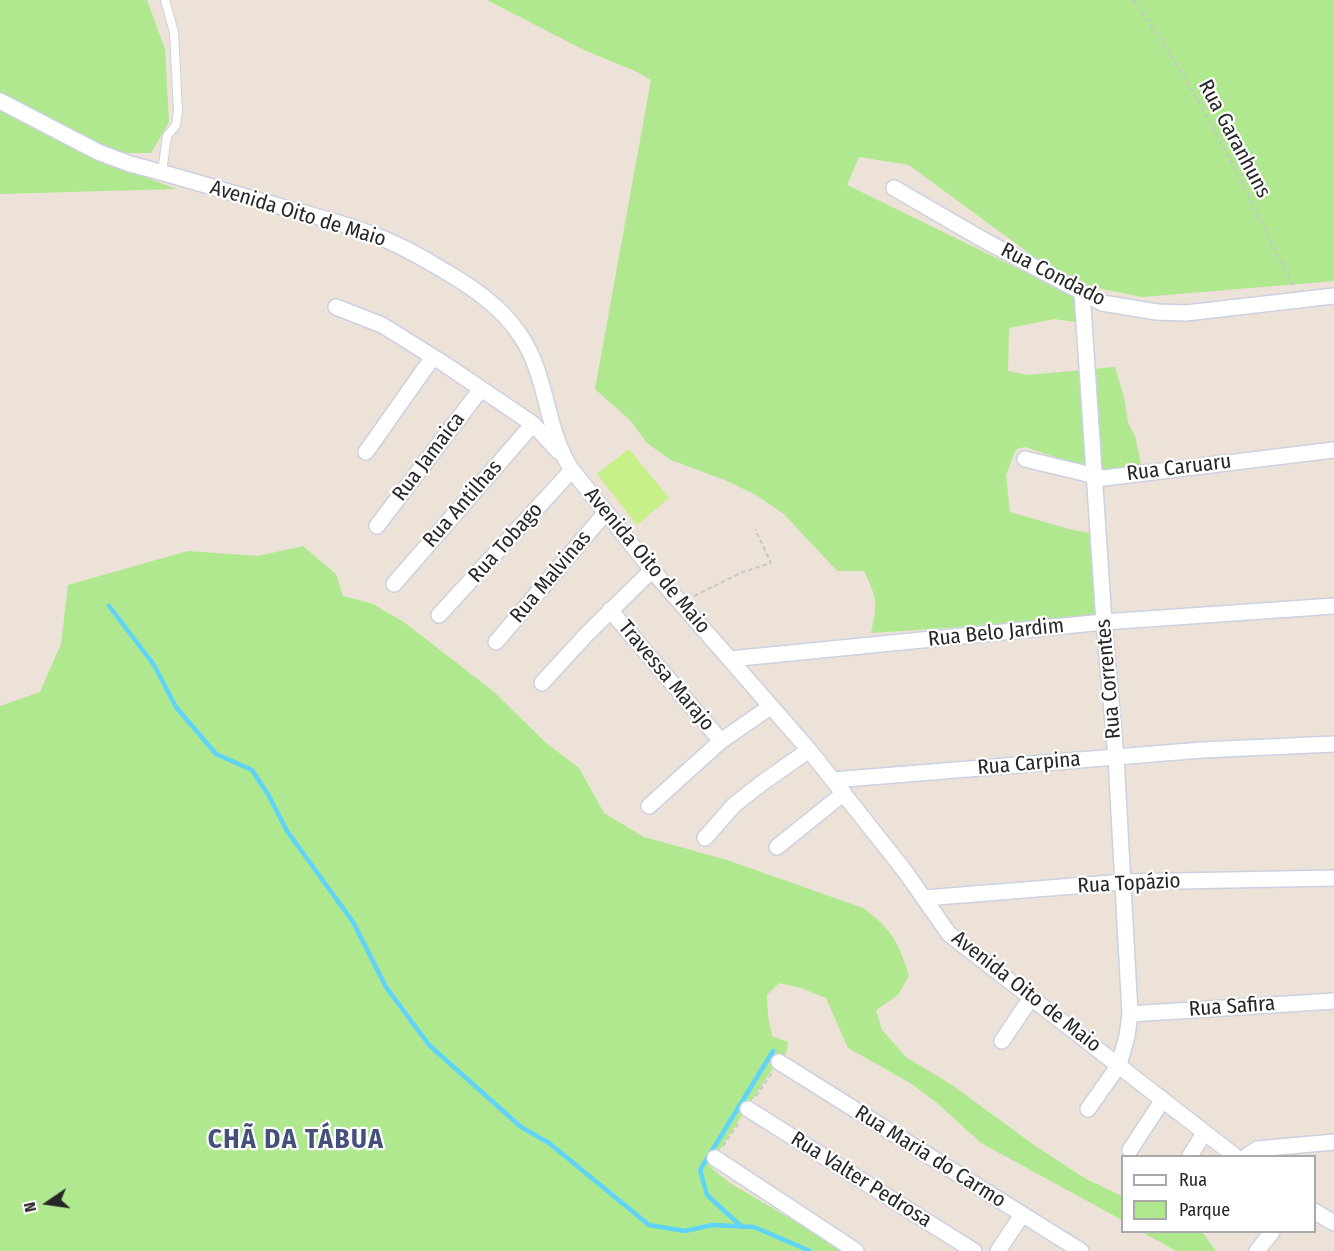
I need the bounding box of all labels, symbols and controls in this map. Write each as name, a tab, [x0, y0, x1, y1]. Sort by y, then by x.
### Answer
street label: Rua Garanhuns	[1192, 76, 1276, 202]
street label: Avenida Oito de Maio	[207, 175, 389, 253]
street label: Rua Condado	[997, 238, 1109, 312]
street label: Rua Jamaica	[387, 408, 471, 506]
street label: Rua Caruaru	[1125, 449, 1233, 487]
street label: Rua Antilhas	[418, 455, 508, 553]
street label: Avenida Oito de Maio	[579, 483, 715, 639]
street label: Rua Tobago	[464, 498, 548, 588]
street label: Rua Malvinas	[505, 526, 597, 628]
street label: Rua Belo Jardim	[927, 613, 1065, 653]
street label: Travessa Marajo	[612, 616, 720, 736]
street label: Rua Correntes	[1091, 618, 1127, 740]
street label: Rua Carpina	[976, 747, 1082, 781]
street label: Rua Topázio	[1077, 869, 1181, 899]
street label: Avenida Oito de Maio	[946, 926, 1106, 1058]
street label: Rua Safira	[1188, 991, 1276, 1023]
street label: Rua Maria do Carmo	[850, 1100, 1010, 1214]
district label: CHÃ DA TÁBUA	[208, 1124, 384, 1156]
street label: Rua Valter Pedrosa	[786, 1127, 936, 1233]
legend	[1121, 1155, 1316, 1233]
text: Rua	[1179, 1169, 1207, 1191]
north arrow	[18, 1173, 78, 1233]
text: Parque	[1179, 1199, 1230, 1221]
text: N	[20, 1200, 40, 1214]

